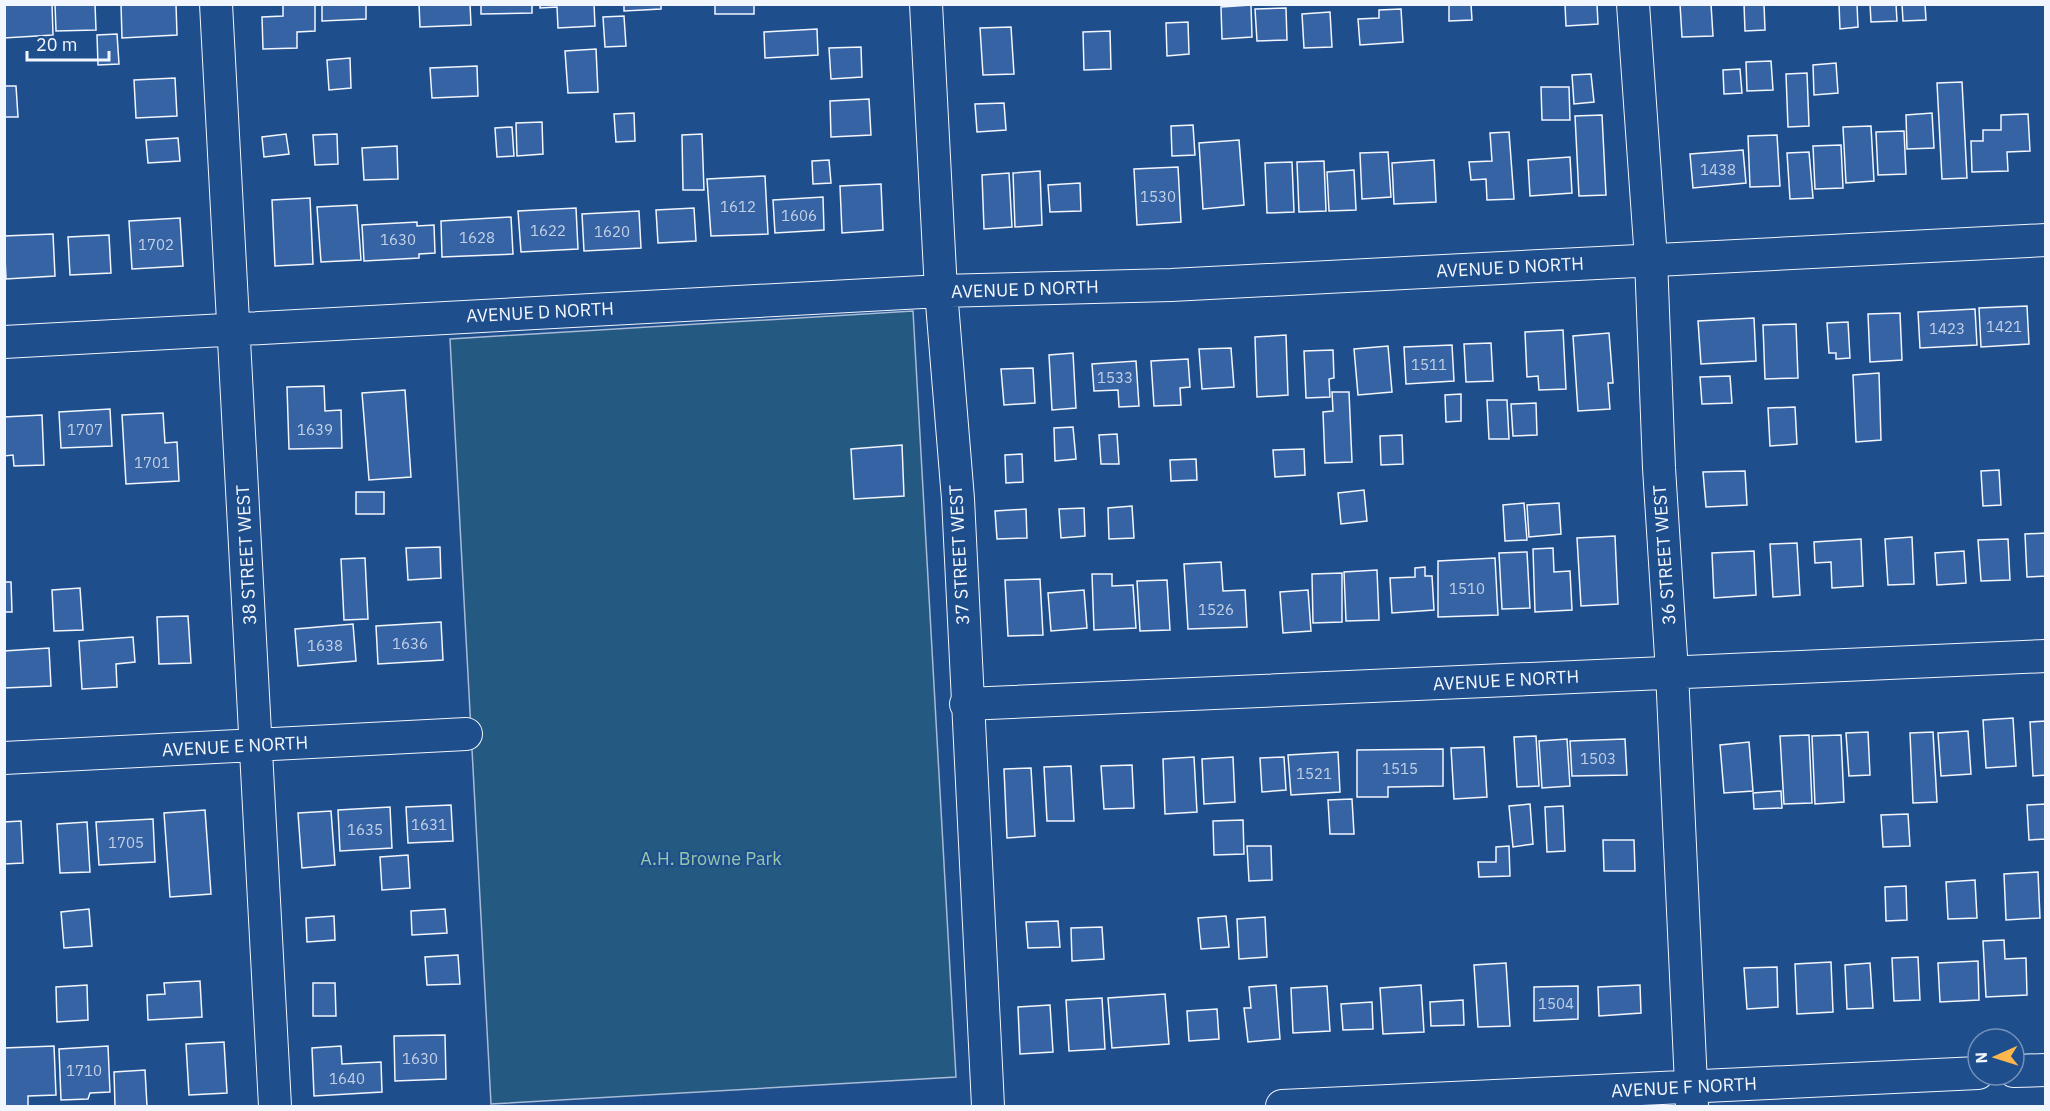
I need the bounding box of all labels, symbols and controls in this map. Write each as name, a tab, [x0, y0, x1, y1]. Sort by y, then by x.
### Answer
scale bar	[27, 24, 110, 62]
text: 20 m	[36, 33, 78, 56]
house number: 1438	[1700, 160, 1736, 179]
house number: 1530	[1140, 187, 1176, 206]
house number: 1612	[720, 197, 756, 216]
house number: 1606	[781, 206, 817, 225]
house number: 1622	[530, 221, 566, 240]
house number: 1620	[594, 222, 630, 241]
house number: 1628	[459, 228, 495, 247]
house number: 1630	[380, 230, 416, 249]
house number: 1702	[138, 235, 174, 254]
street label: AVENUE D NORTH	[1436, 252, 1584, 282]
street label: AVENUE D NORTH	[951, 275, 1099, 303]
street label: AVENUE D NORTH	[466, 297, 614, 327]
house number: 1421	[1986, 317, 2022, 336]
house number: 1423	[1929, 319, 1965, 338]
house number: 1511	[1411, 355, 1447, 374]
house number: 1533	[1097, 368, 1133, 387]
house number: 1707	[67, 420, 103, 439]
house number: 1639	[297, 420, 333, 439]
house number: 1701	[134, 453, 170, 472]
street label: 38 STREET WEST	[231, 484, 261, 626]
street label: 37 STREET WEST	[944, 484, 974, 626]
street label: 36 STREET WEST	[1648, 484, 1680, 626]
house number: 1510	[1449, 579, 1485, 598]
house number: 1526	[1198, 600, 1234, 619]
house number: 1636	[392, 634, 428, 653]
house number: 1638	[307, 636, 343, 655]
street label: AVENUE E NORTH	[1432, 665, 1580, 695]
street label: AVENUE E NORTH	[161, 731, 309, 761]
house number: 1503	[1580, 749, 1616, 768]
house number: 1515	[1382, 759, 1418, 778]
house number: 1521	[1296, 764, 1332, 783]
house number: 1631	[411, 815, 447, 834]
house number: 1635	[347, 820, 383, 839]
house number: 1705	[108, 833, 144, 852]
park label: A.H. Browne Park	[640, 847, 782, 870]
house number: 1504	[1538, 994, 1574, 1013]
north arrow	[1966, 1027, 2026, 1087]
house number: 1630	[402, 1049, 438, 1068]
text: N	[1971, 1051, 1991, 1064]
house number: 1710	[66, 1061, 102, 1080]
house number: 1640	[329, 1069, 365, 1088]
street label: AVENUE F NORTH	[1611, 1072, 1757, 1102]

